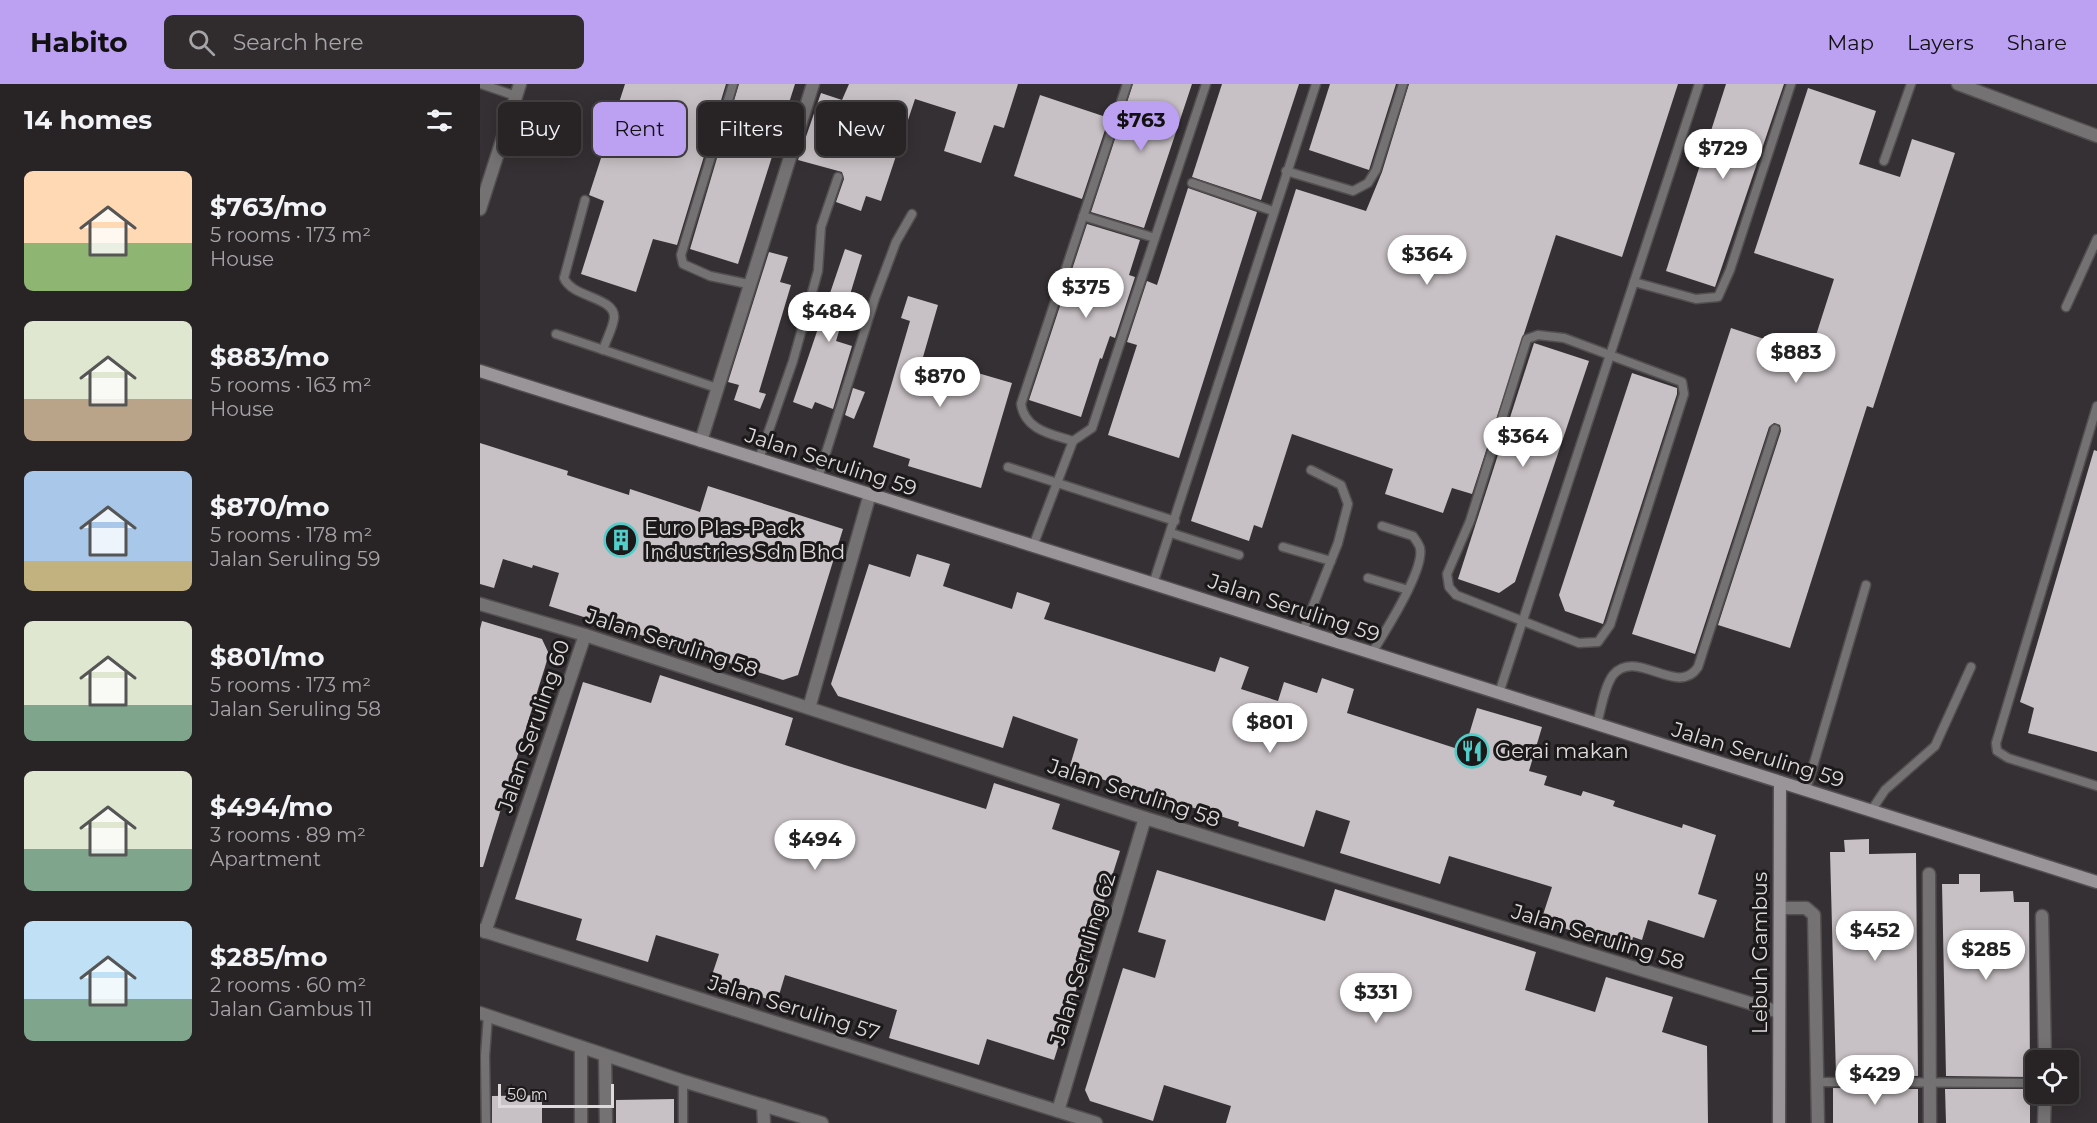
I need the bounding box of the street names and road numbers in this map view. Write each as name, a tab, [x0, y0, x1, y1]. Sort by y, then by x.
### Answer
street label: Jalan Seruling 59	[741, 422, 920, 501]
street label: Jalan Seruling 59	[1204, 568, 1383, 647]
street label: Jalan Seruling 58	[582, 603, 761, 682]
street label: Jalan Seruling 60	[492, 636, 575, 816]
street label: Jalan Seruling 59	[1668, 716, 1847, 793]
street label: Jalan Seruling 58	[1044, 753, 1223, 832]
street label: Jalan Seruling 62	[1044, 870, 1121, 1049]
street label: Lebuh Gambus	[1747, 872, 1772, 1034]
street label: Jalan Seruling 58	[1508, 898, 1688, 975]
street label: Jalan Seruling 57	[704, 969, 883, 1046]

